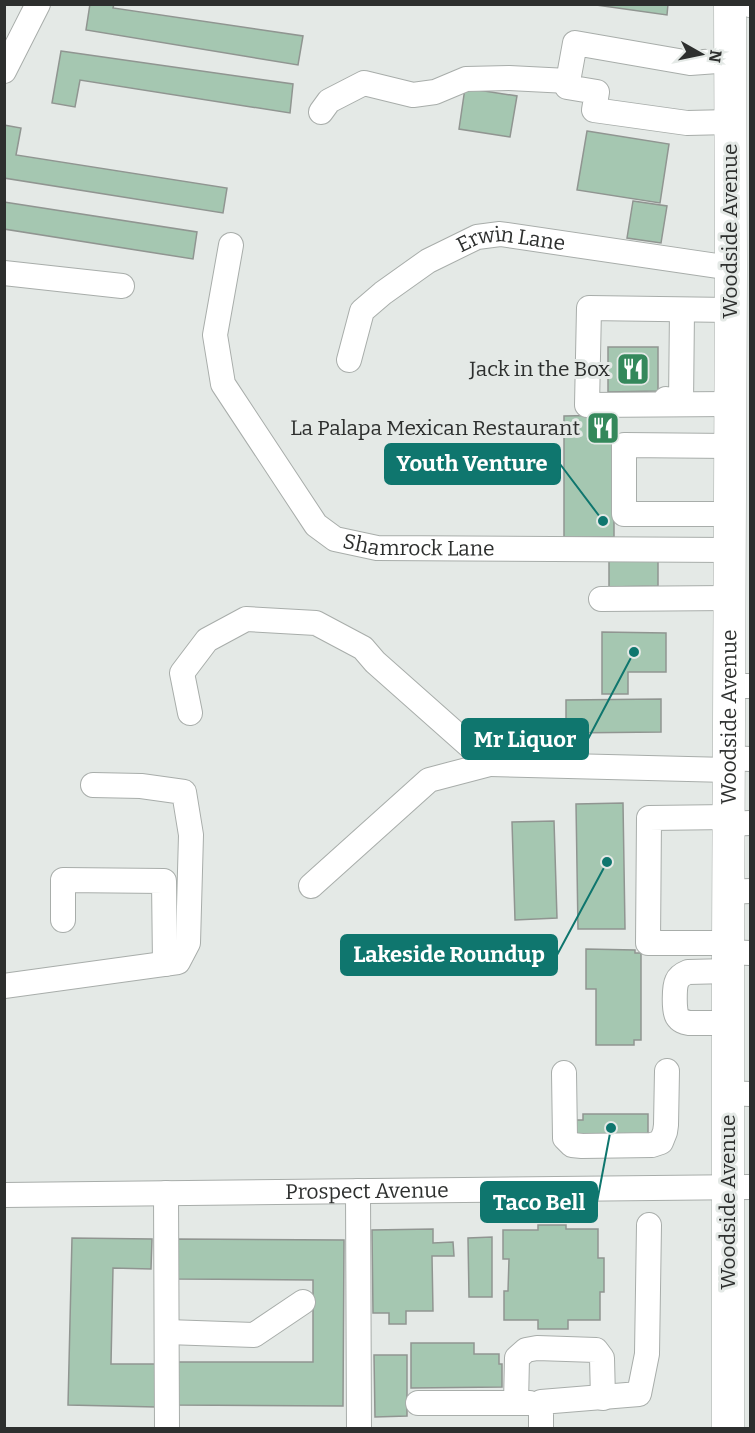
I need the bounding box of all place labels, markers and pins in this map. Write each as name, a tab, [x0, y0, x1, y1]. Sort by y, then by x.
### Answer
restaurant icon: Jack in the Box	[615, 351, 651, 387]
place label: Jack in the Box	[468, 356, 610, 382]
restaurant icon: La Palapa Mexican Restaurant	[585, 410, 621, 446]
place label: La Palapa Mexican Restaurant	[290, 415, 580, 441]
callout: Youth Venture	[385, 444, 560, 484]
callout: Mr Liquor	[462, 719, 588, 759]
callout: Lakeside Roundup	[341, 935, 557, 975]
callout: Taco Bell	[481, 1182, 597, 1222]

